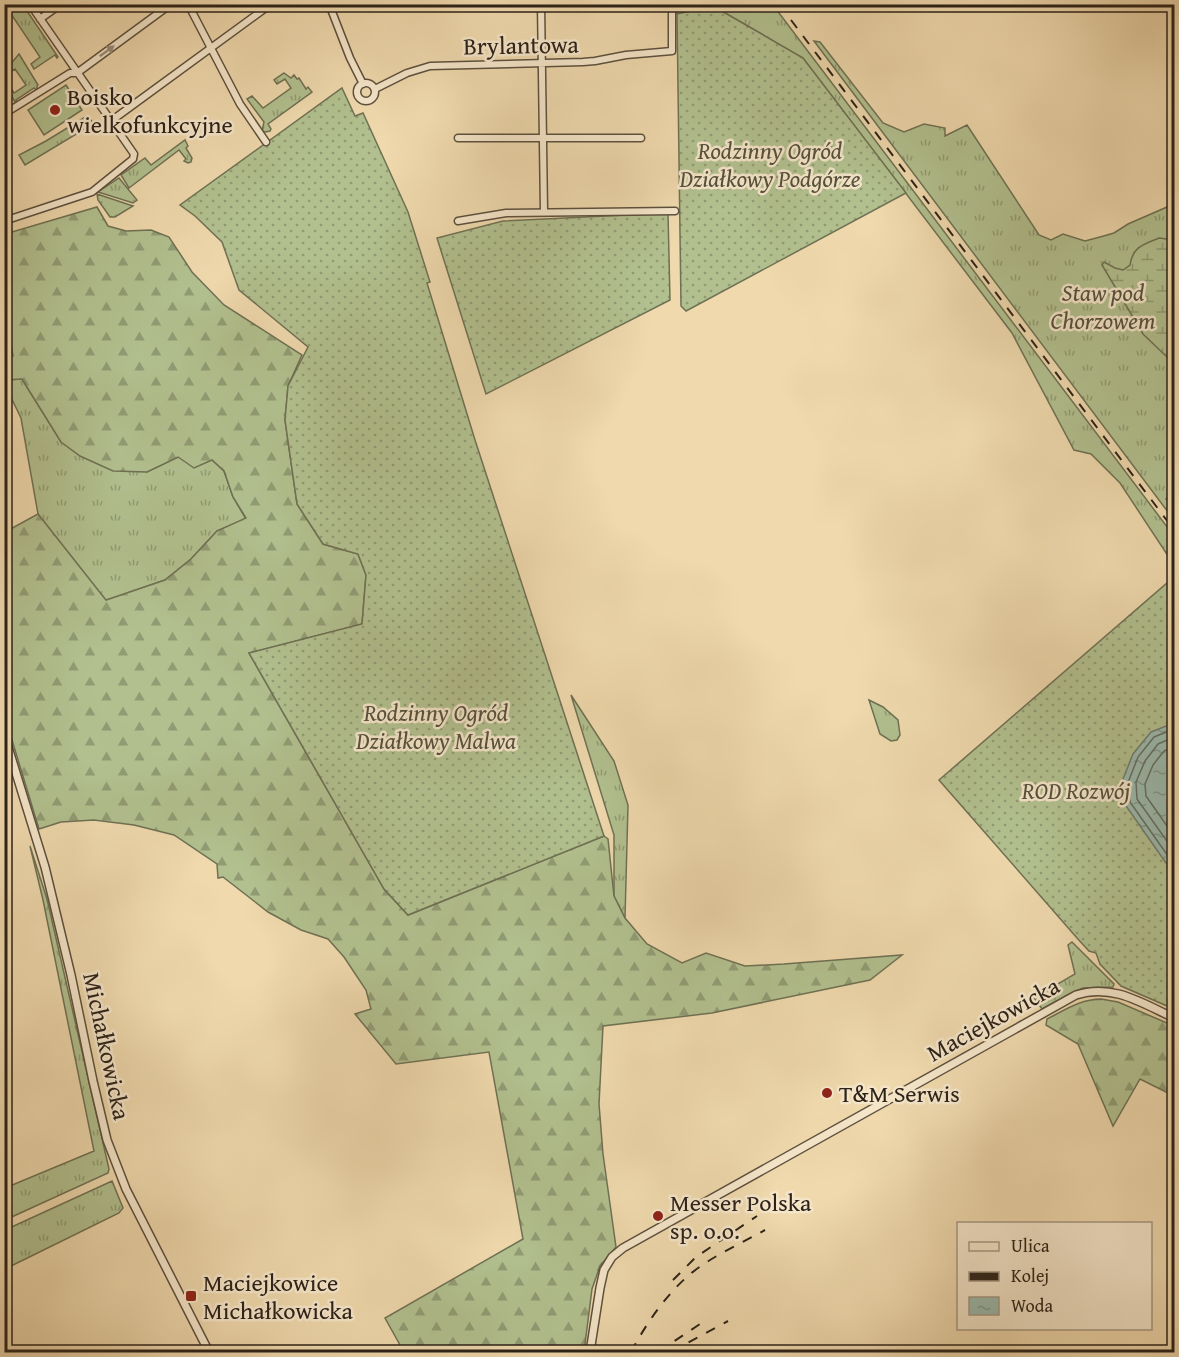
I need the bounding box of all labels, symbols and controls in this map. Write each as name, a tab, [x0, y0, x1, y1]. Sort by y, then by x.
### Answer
street label: Brylantowa	[463, 26, 580, 64]
one-way arrow	[98, 45, 114, 57]
place label: Boisko wielkofunkcyjne	[67, 79, 233, 142]
marker: Boisko wielkofunkcyjne	[48, 103, 62, 117]
park label: Rodzinny Ogród Działkowy Podgórze	[679, 133, 861, 196]
park label: Staw pod Chorzowem	[1050, 275, 1156, 338]
park label: Rodzinny Ogród Działkowy Malwa	[355, 695, 516, 758]
park label: ROD Rozwój	[1021, 773, 1130, 808]
street label: Maciejkowicka	[920, 968, 1066, 1070]
street label: Michałkowicka	[74, 969, 140, 1124]
place label: T&M Serwis	[839, 1076, 960, 1111]
marker: T&M Serwis	[820, 1086, 834, 1100]
place label: Messer Polska sp. o.o.	[670, 1185, 812, 1248]
marker: Messer Polska sp. o.o.	[651, 1209, 665, 1223]
legend	[957, 1222, 1152, 1330]
text: Ulica	[1011, 1232, 1050, 1259]
text: Kolej	[1011, 1262, 1049, 1289]
place label: Maciejkowice Michałkowicka	[203, 1265, 353, 1328]
marker: Maciejkowice Michałkowicka	[184, 1289, 198, 1303]
text: Woda	[1011, 1292, 1053, 1319]

